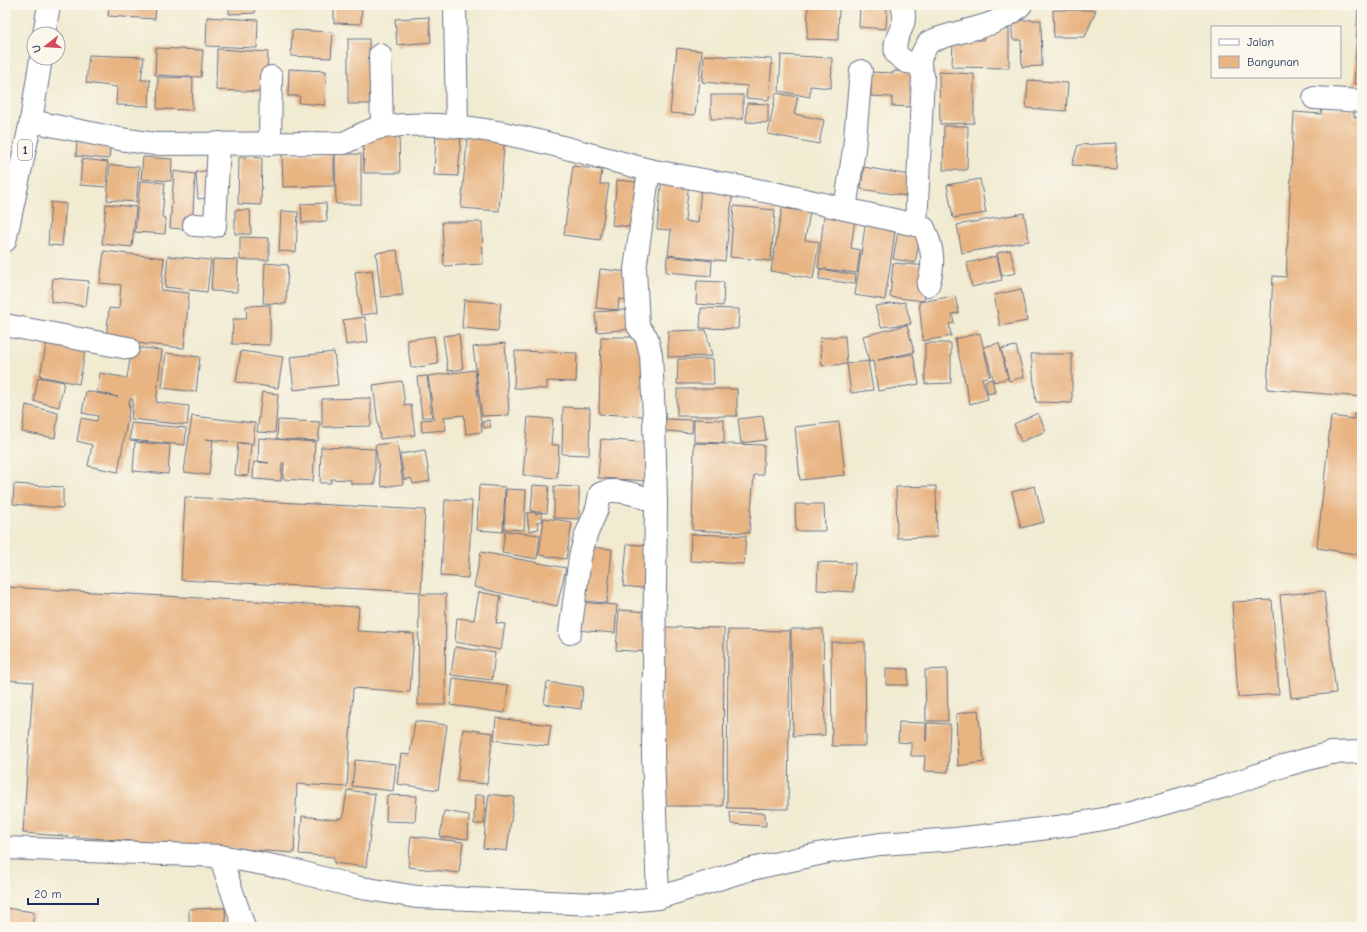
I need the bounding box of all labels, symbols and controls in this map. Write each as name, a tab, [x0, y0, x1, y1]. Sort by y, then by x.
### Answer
north arrow	[26, 26, 66, 66]
legend	[1211, 26, 1341, 78]
text: Jalan	[1247, 35, 1274, 49]
text: U	[30, 43, 44, 54]
text: Bangunan	[1247, 55, 1299, 69]
road number: 1	[18, 140, 32, 160]
scale bar	[28, 880, 98, 906]
text: 20 m	[34, 887, 62, 901]

